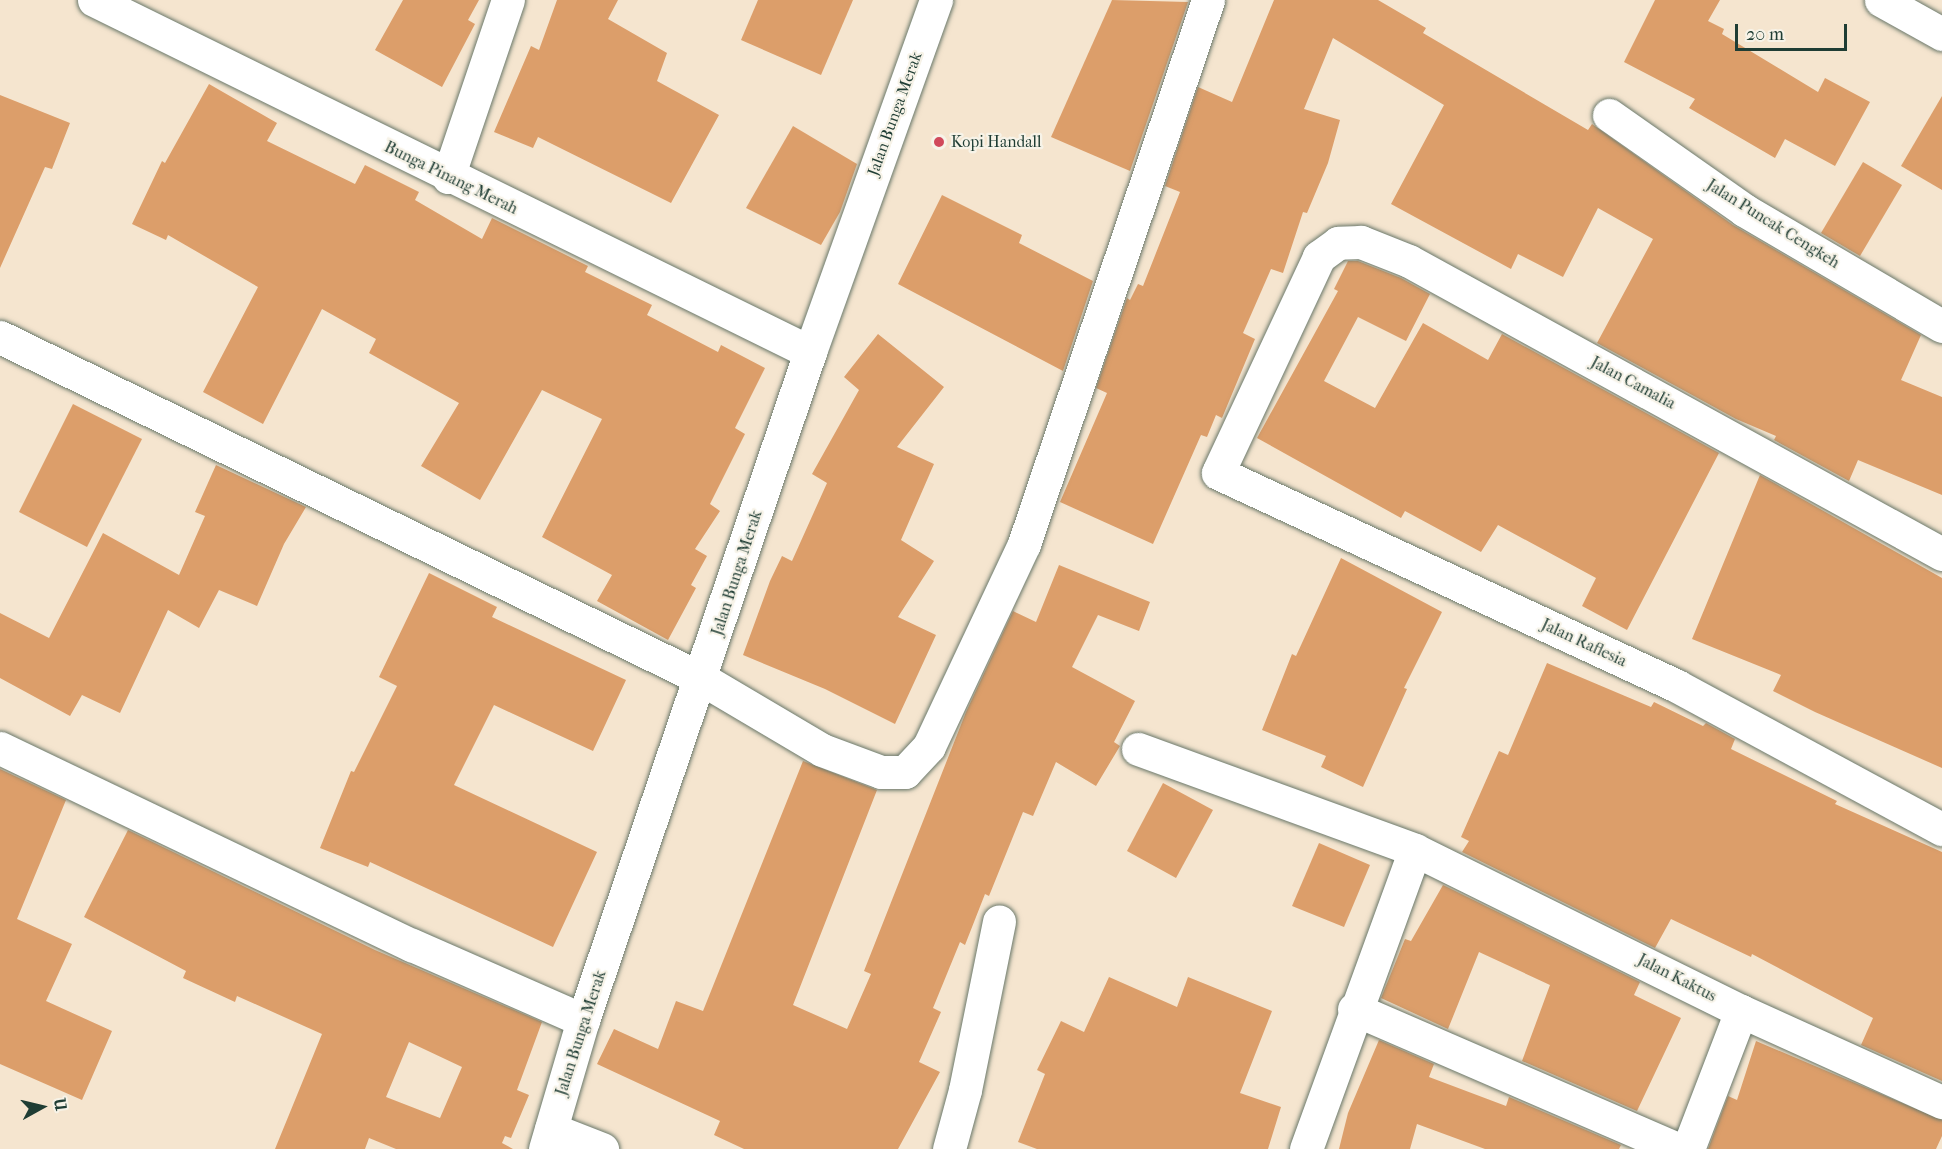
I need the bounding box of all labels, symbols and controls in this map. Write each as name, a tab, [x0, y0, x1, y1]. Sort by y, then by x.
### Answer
scale bar	[1738, 12, 1850, 50]
text: 20 m	[1746, 24, 1784, 45]
street label: Jalan Bunga Merak	[864, 49, 926, 179]
place label: Kopi Handall	[951, 132, 1041, 152]
marker: Kopi Handall	[932, 135, 946, 149]
street label: Bunga Pinang Merah	[381, 137, 521, 219]
street label: Jalan Puncak Cengkeh	[1703, 175, 1843, 273]
street label: Jalan Camalia	[1587, 353, 1679, 413]
street label: Jalan Bunga Merak	[708, 508, 766, 638]
street label: Jalan Raflesia	[1538, 615, 1630, 671]
street label: Jalan Kaktus	[1634, 950, 1720, 1006]
street label: Jalan Bunga Merak	[552, 968, 610, 1098]
north arrow	[12, 1077, 72, 1137]
text: U	[50, 1097, 71, 1112]

